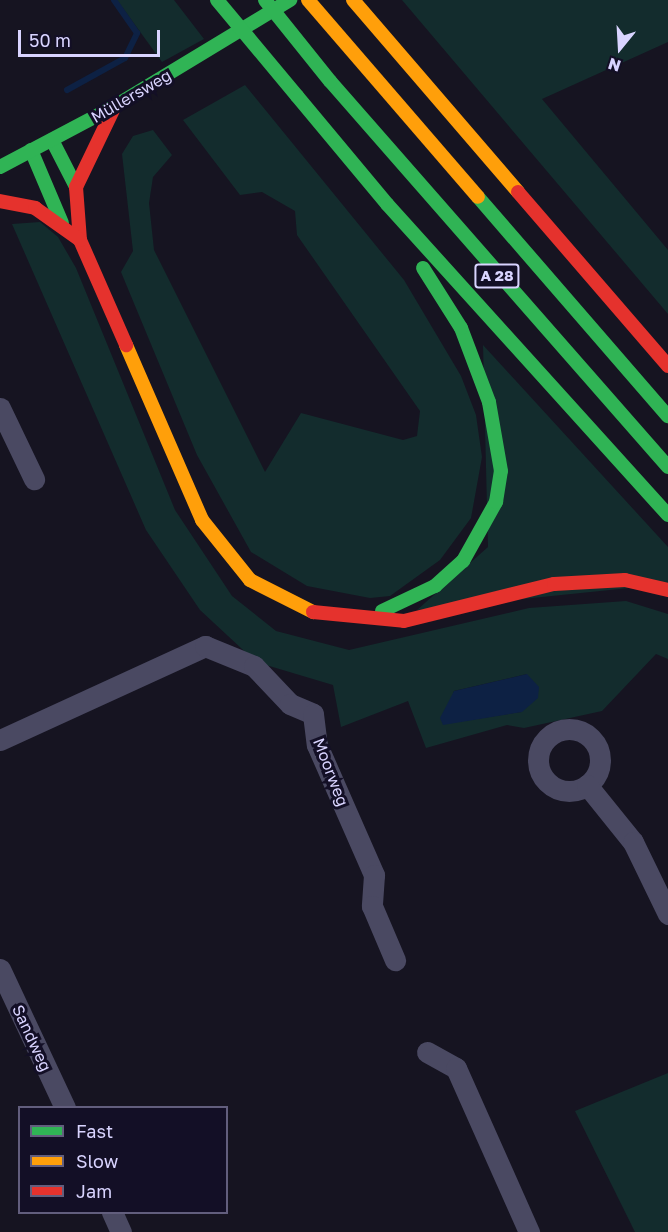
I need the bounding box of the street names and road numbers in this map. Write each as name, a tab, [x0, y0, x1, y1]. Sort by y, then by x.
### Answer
street label: Müllersweg	[87, 65, 175, 127]
road number: A 28	[473, 264, 521, 288]
street label: Moorweg	[309, 735, 353, 809]
street label: Sandweg	[8, 1002, 56, 1074]

